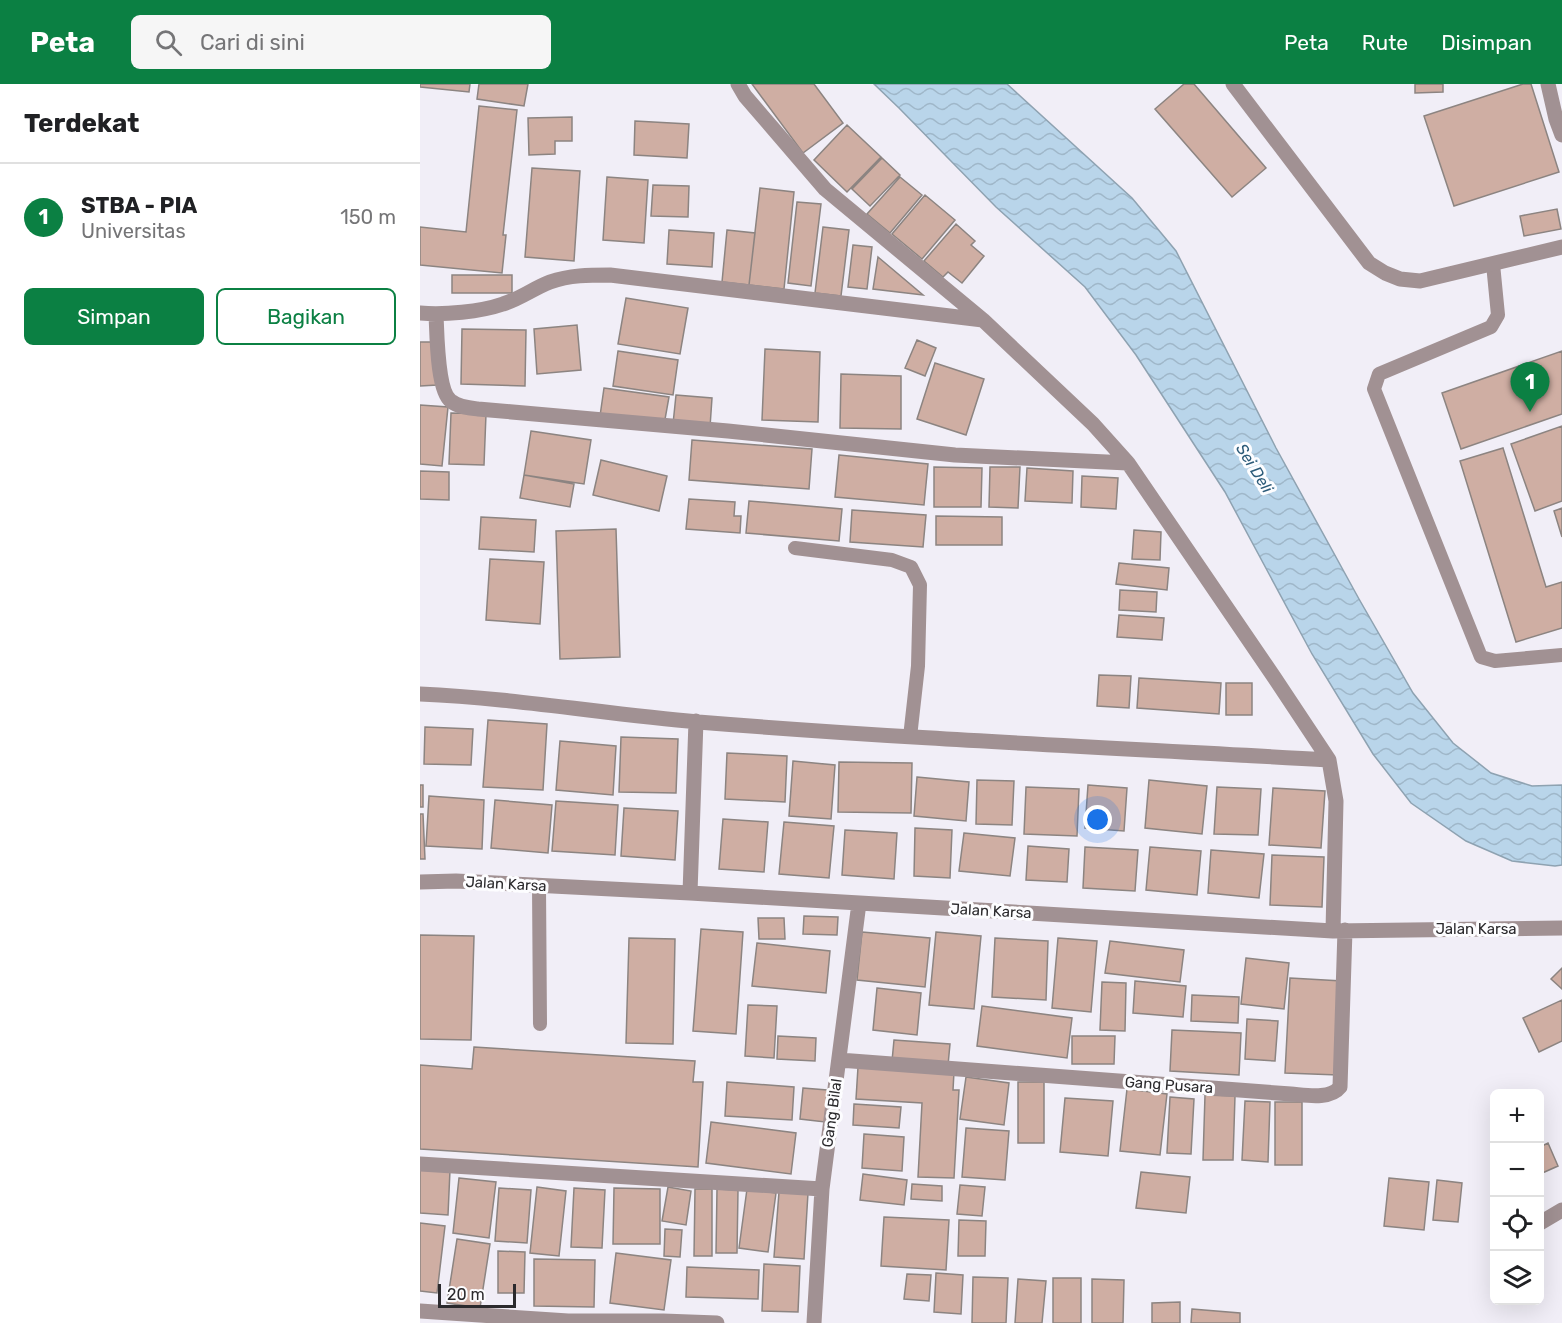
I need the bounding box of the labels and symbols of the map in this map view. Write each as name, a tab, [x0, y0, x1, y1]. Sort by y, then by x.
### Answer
pin: 1	[1510, 362, 1550, 412]
water label: Sei Deli	[1232, 440, 1278, 497]
your location	[1083, 805, 1112, 834]
street label: Jalan Karsa	[465, 873, 547, 895]
street label: Jalan Karsa	[950, 900, 1032, 922]
street label: Jalan Karsa	[1435, 920, 1517, 938]
street label: Gang Pusara	[1124, 1073, 1214, 1097]
street label: Gang Bilal	[818, 1077, 846, 1149]
scale bar	[438, 1281, 516, 1308]

